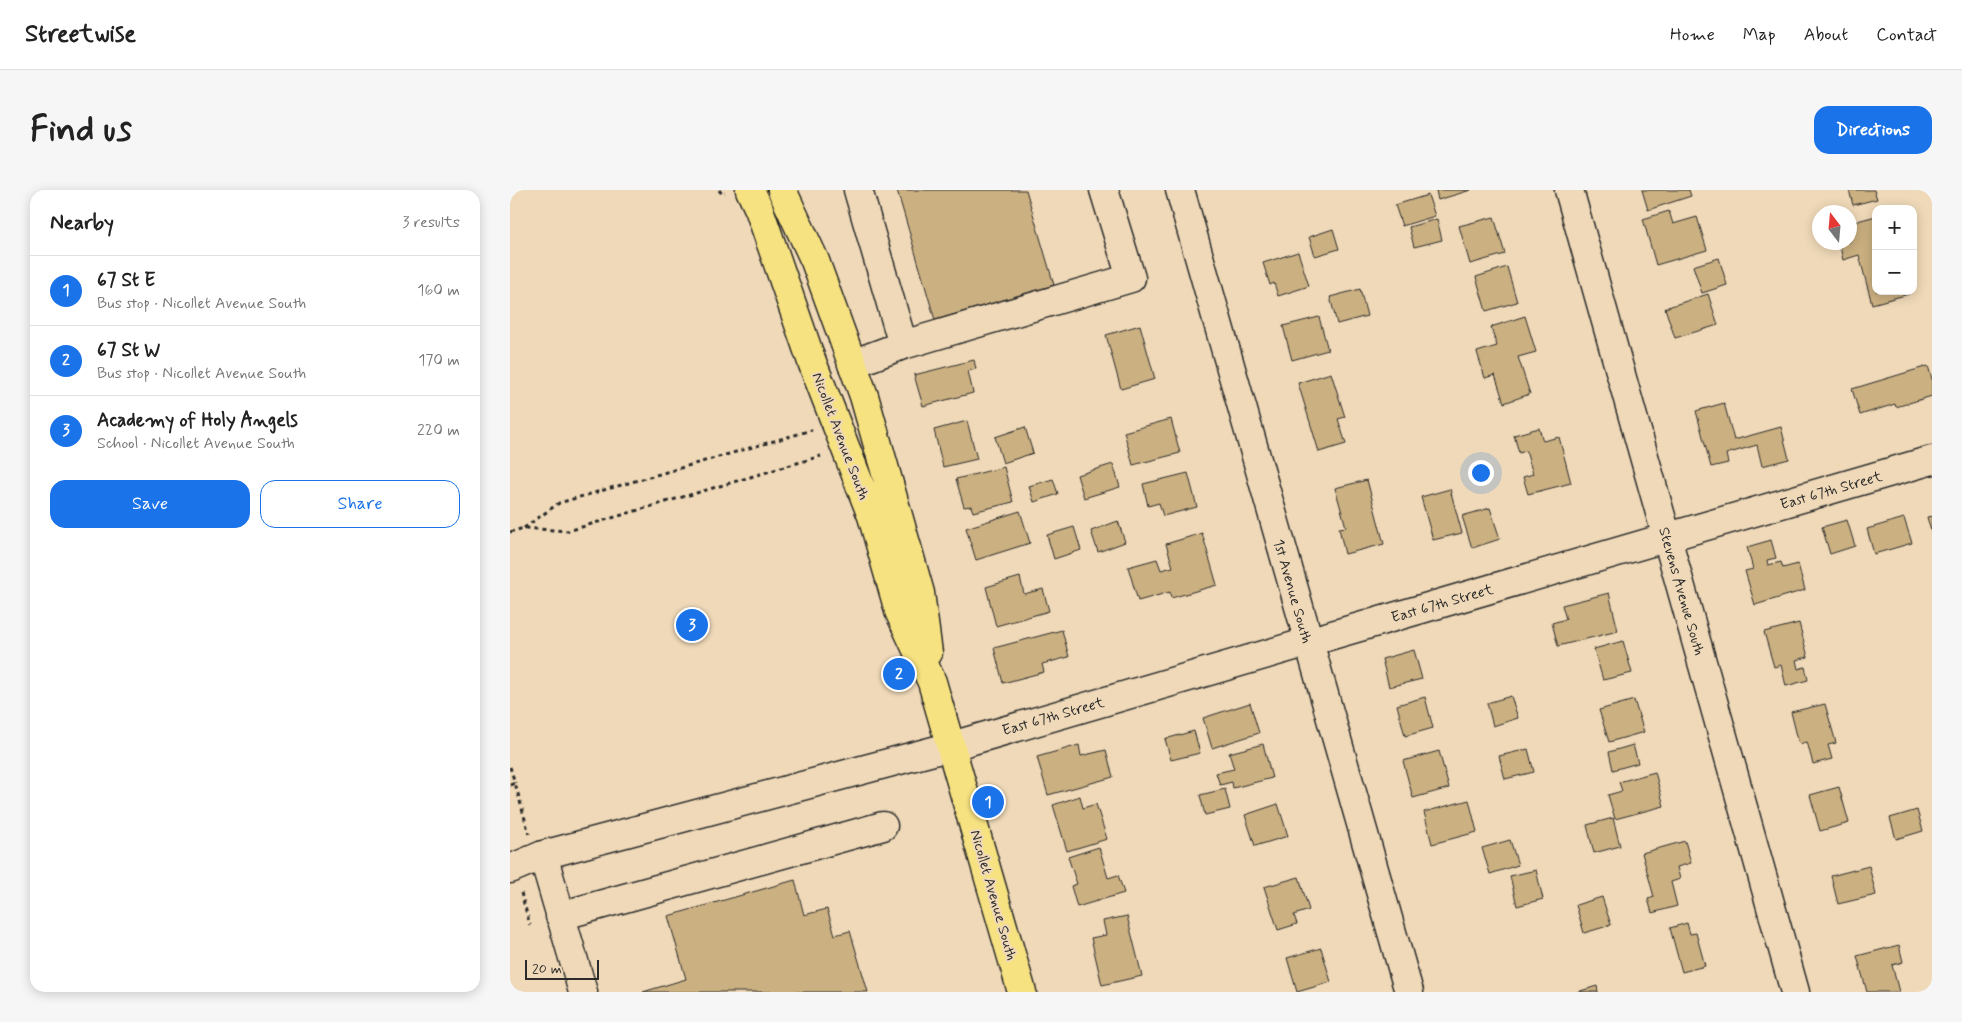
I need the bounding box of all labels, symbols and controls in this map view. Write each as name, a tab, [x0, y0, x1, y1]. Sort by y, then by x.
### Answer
text: Streetwise	[25, 19, 136, 50]
text: Home	[1670, 23, 1715, 47]
text: Map	[1743, 23, 1776, 47]
text: About	[1804, 23, 1848, 47]
text: Contact	[1876, 23, 1937, 47]
button: Directions	[1814, 106, 1932, 154]
text: Find us	[30, 107, 132, 153]
north arrow	[1812, 205, 1857, 250]
map controls	[1872, 205, 1917, 295]
button: +	[1872, 205, 1917, 250]
text: Nearby	[50, 209, 114, 237]
text: 3 results	[402, 212, 460, 233]
button: −	[1872, 250, 1917, 295]
text: 67 St E	[97, 268, 155, 293]
text: 1	[62, 280, 70, 301]
text: 160 m	[417, 280, 460, 301]
text: Bus stop · Nicollet Avenue South	[97, 293, 306, 314]
text: 67 St W	[97, 338, 160, 363]
text: 2	[62, 350, 70, 371]
text: 170 m	[418, 350, 460, 371]
text: Bus stop · Nicollet Avenue South	[97, 363, 306, 384]
street label: Nicollet Avenue South	[807, 370, 874, 503]
text: Academy of Holy Angels	[97, 408, 298, 433]
text: 3	[62, 420, 70, 441]
text: 220 m	[417, 420, 460, 441]
text: School · Nicollet Avenue South	[97, 433, 295, 454]
your location	[1468, 460, 1494, 486]
street label: East 67th Street	[1778, 467, 1885, 515]
button: Save	[50, 480, 250, 528]
button: Share	[260, 480, 460, 528]
street label: Stevens Avenue South	[1653, 525, 1709, 658]
street label: 1st Avenue South	[1268, 537, 1316, 646]
street label: East 67th Street	[1389, 580, 1496, 628]
pin: 3	[676, 606, 708, 644]
pin: 2	[883, 655, 915, 693]
street label: East 67th Street	[1000, 693, 1107, 741]
pin: 1	[972, 783, 1004, 821]
street label: Nicollet Avenue South	[965, 828, 1021, 963]
scale bar	[525, 957, 599, 980]
text: 20 m	[532, 960, 562, 978]

